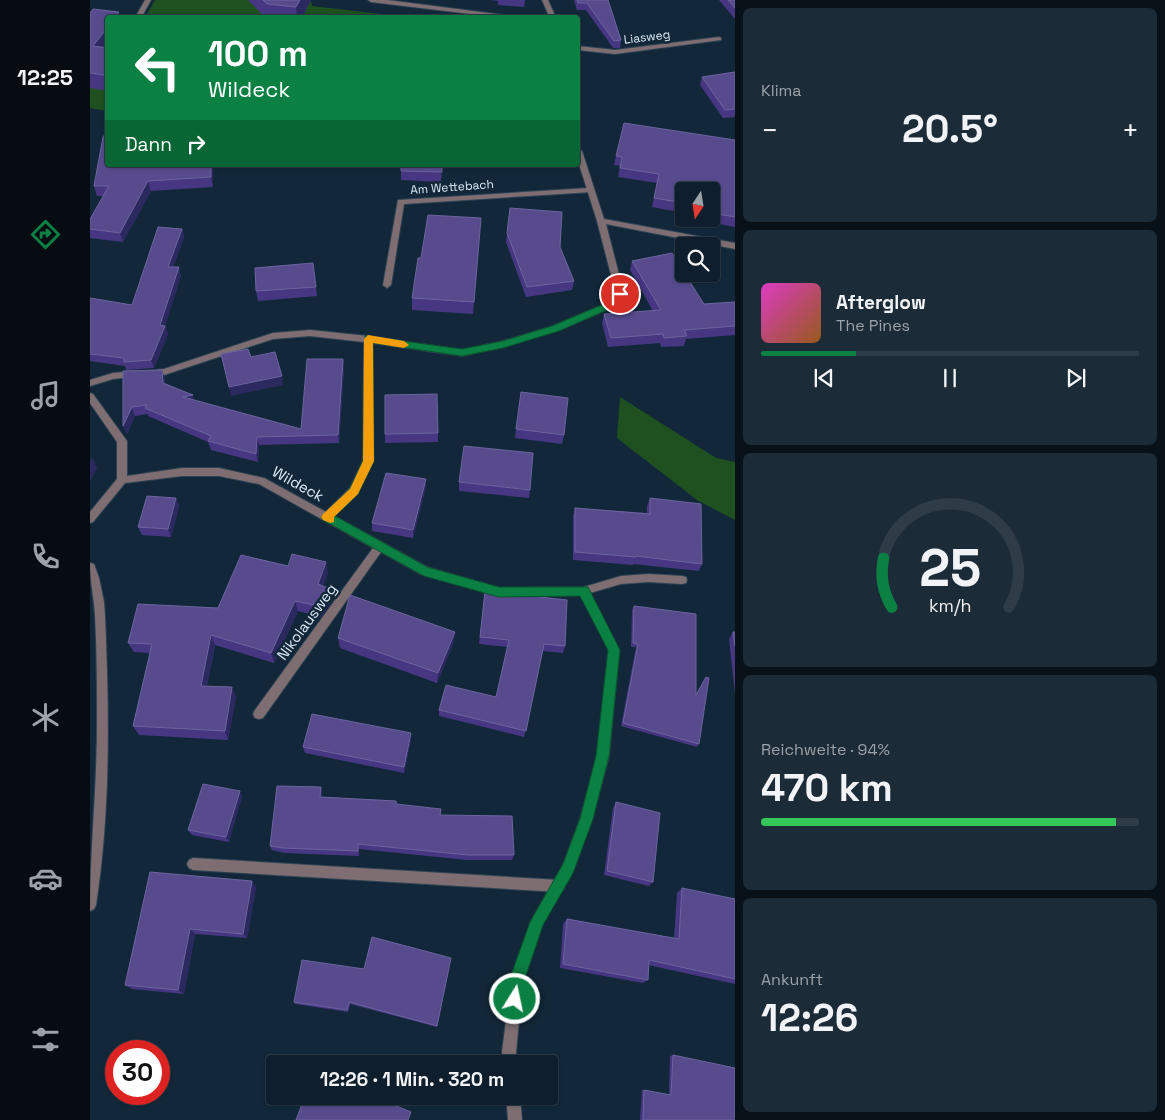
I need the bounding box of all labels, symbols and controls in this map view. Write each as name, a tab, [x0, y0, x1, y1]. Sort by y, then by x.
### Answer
street label: Liasweg	[623, 26, 671, 48]
text: 100 m	[208, 32, 308, 76]
icon: left	[125, 35, 190, 100]
text: 12:25	[17, 63, 73, 91]
text: Wildeck	[208, 75, 290, 103]
text: Klima	[761, 80, 802, 101]
text: 20.5°	[902, 105, 998, 153]
text: −	[761, 112, 778, 148]
text: +	[1122, 112, 1139, 148]
icon: right	[182, 130, 210, 158]
text: Dann	[125, 132, 172, 157]
street label: Am Wettebach	[410, 176, 494, 198]
north arrow	[675, 182, 720, 228]
map controls	[675, 182, 720, 282]
icon: directions	[28, 217, 63, 252]
button: search	[675, 237, 720, 282]
pin	[599, 273, 641, 315]
icon: arrive	[606, 280, 634, 308]
text: Afterglow	[836, 290, 926, 315]
text: The Pines	[836, 315, 910, 336]
icon: previous	[810, 364, 838, 392]
icon: pause	[936, 364, 964, 392]
icon: next	[1062, 364, 1090, 392]
icon: music	[28, 378, 63, 413]
street label: Wildeck	[269, 462, 327, 505]
text: 25	[919, 535, 981, 601]
icon: phone	[28, 539, 63, 574]
street label: Nikolausweg	[272, 580, 341, 664]
text: km/h	[929, 594, 971, 617]
icon: climate	[28, 700, 63, 735]
text: Reichweite · 94%	[761, 739, 890, 760]
text: 470 km	[761, 764, 893, 812]
icon: car	[28, 861, 63, 896]
text: Ankunft	[761, 969, 823, 990]
position arrow	[488, 972, 540, 1024]
text: 12:26	[761, 994, 858, 1042]
icon: filters	[28, 1022, 63, 1057]
speed limit sign: 30	[105, 1040, 170, 1105]
text: 12:26 · 1 Min. · 320 m	[320, 1067, 504, 1092]

